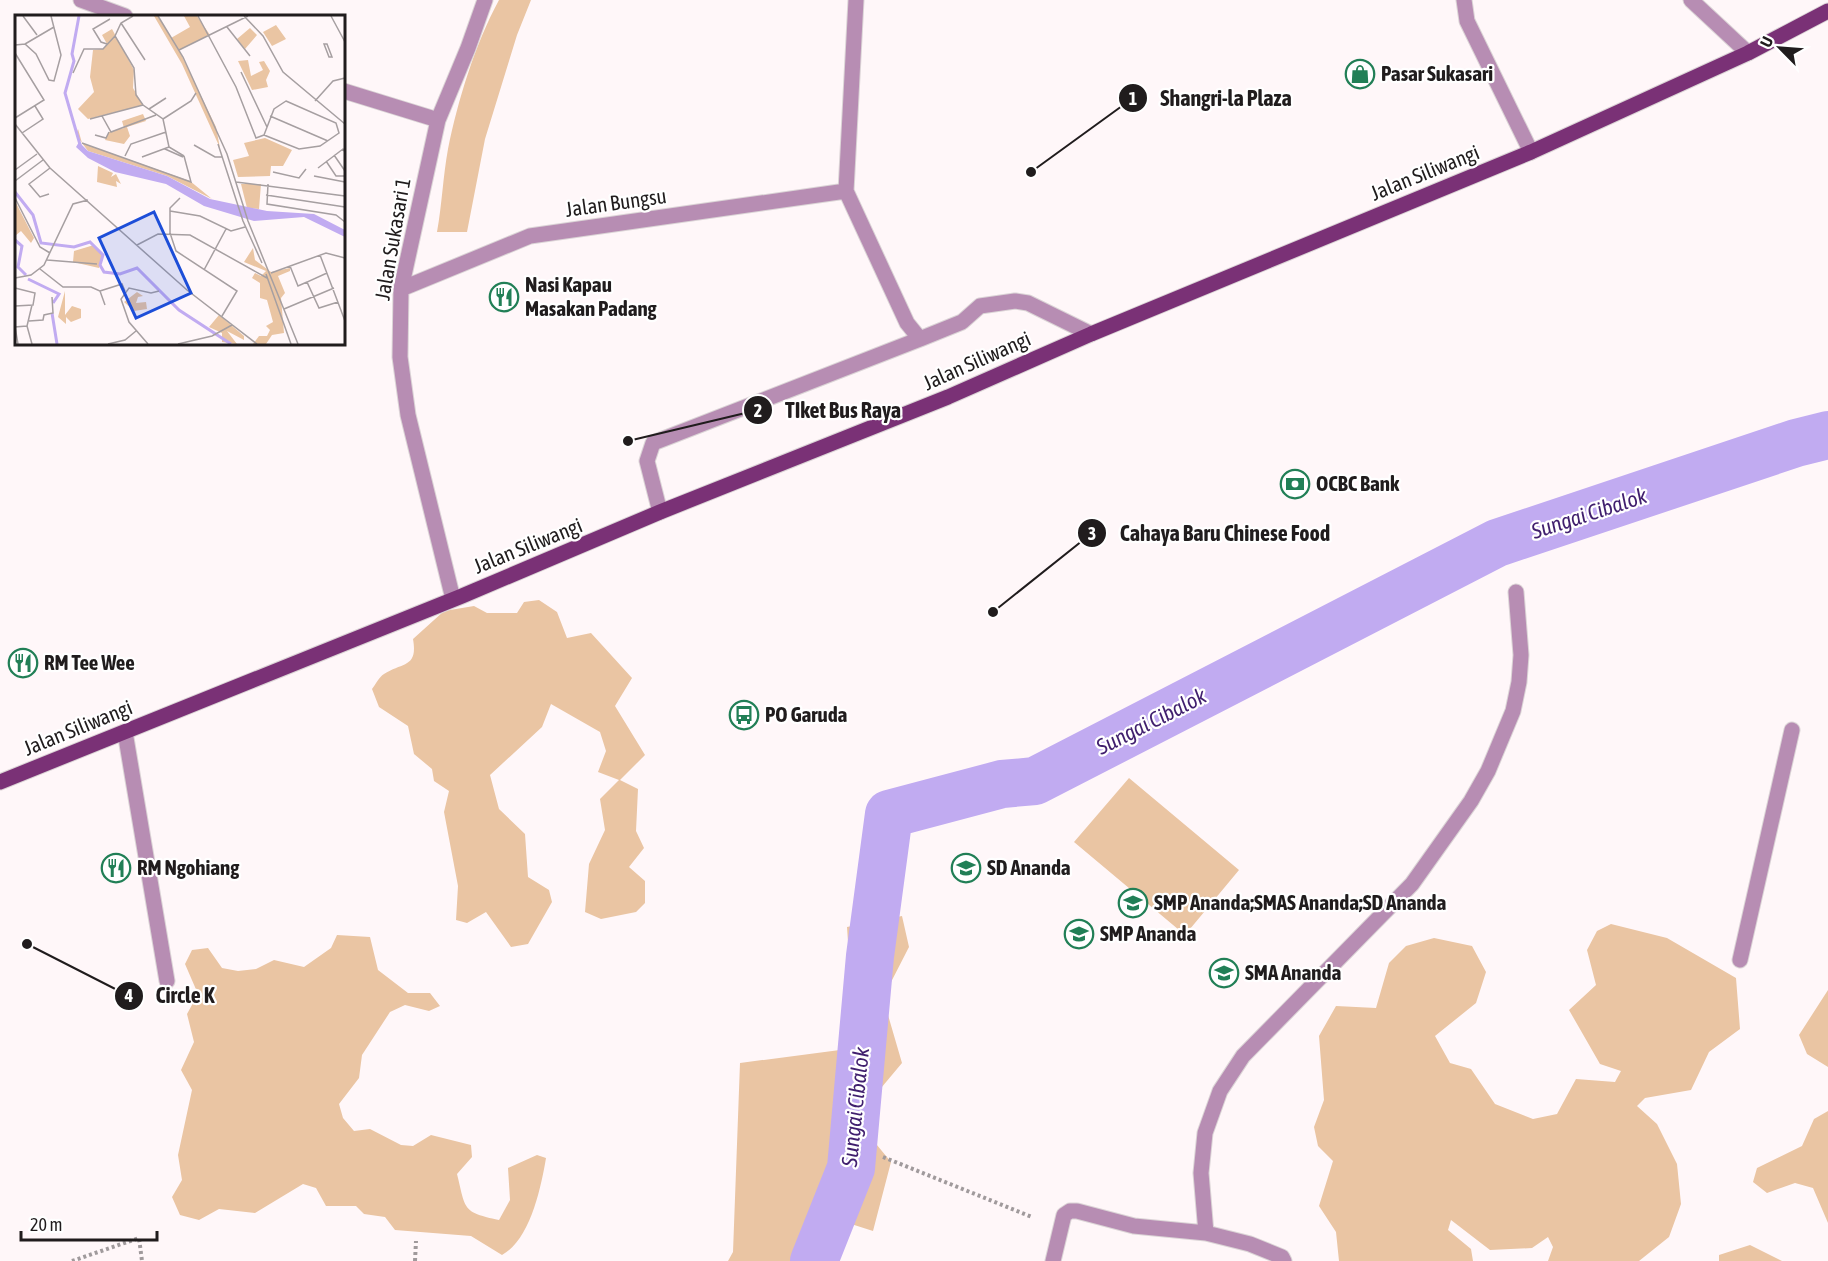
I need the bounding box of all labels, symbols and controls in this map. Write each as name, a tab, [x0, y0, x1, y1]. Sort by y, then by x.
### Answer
inset map	[15, 15, 345, 345]
north arrow	[1750, 18, 1810, 78]
text: U	[1756, 34, 1777, 50]
shop icon: Pasar Sukasari	[1344, 58, 1376, 90]
place label: Pasar Sukasari	[1381, 61, 1493, 85]
callout: Shangri-la Plaza	[1118, 78, 1303, 118]
text: Shangri-la Plaza	[1160, 85, 1292, 111]
text: 1	[1129, 88, 1137, 109]
street label: Jalan Siliwangi	[1367, 139, 1482, 205]
street label: Jalan Sukasari 1	[369, 176, 415, 302]
street label: Jalan Bungsu	[564, 183, 668, 221]
place label: Nasi Kapau Masakan Padang	[525, 272, 658, 320]
restaurant icon: Nasi Kapau Masakan Padang	[488, 281, 520, 313]
street label: Jalan Siliwangi	[919, 326, 1034, 394]
callout: TIket Bus Raya	[743, 390, 913, 430]
text: TIket Bus Raya	[785, 397, 901, 423]
text: 2	[754, 400, 762, 421]
bank icon: OCBC Bank	[1279, 468, 1311, 500]
place label: OCBC Bank	[1316, 471, 1400, 495]
water label: Sungai Cibalok	[1527, 482, 1650, 544]
street label: Jalan Siliwangi	[470, 512, 585, 578]
callout: Cahaya Baru Chinese Food	[1077, 513, 1342, 553]
text: Cahaya Baru Chinese Food	[1120, 520, 1330, 546]
text: 3	[1088, 523, 1096, 544]
restaurant icon: RM Tee Wee	[7, 647, 39, 679]
place label: RM Tee Wee	[44, 650, 135, 674]
water label: Sungai Cibalok	[1091, 682, 1211, 760]
street label: Jalan Siliwangi	[20, 694, 135, 760]
bus stop icon: PO Garuda	[728, 699, 760, 731]
place label: PO Garuda	[765, 702, 848, 726]
restaurant icon: RM Ngohiang	[100, 852, 132, 884]
school or university icon: SD Ananda	[950, 852, 982, 884]
place label: RM Ngohiang	[137, 855, 240, 879]
place label: SD Ananda	[987, 855, 1071, 879]
school or university icon: SMP Ananda;SMAS Ananda;SD Ananda	[1117, 887, 1149, 919]
place label: SMP Ananda;SMAS Ananda;SD Ananda	[1154, 890, 1447, 914]
school or university icon: SMP Ananda	[1063, 918, 1095, 950]
place label: SMP Ananda	[1100, 921, 1196, 945]
school or university icon: SMA Ananda	[1208, 957, 1240, 989]
place label: SMA Ananda	[1245, 960, 1341, 984]
callout: Circle K	[114, 976, 227, 1016]
text: Circle K	[156, 982, 215, 1008]
text: 4	[124, 985, 133, 1006]
water label: Sungai Cibalok	[836, 1046, 874, 1169]
scale bar	[21, 1204, 158, 1242]
text: 20 m	[30, 1214, 62, 1235]

